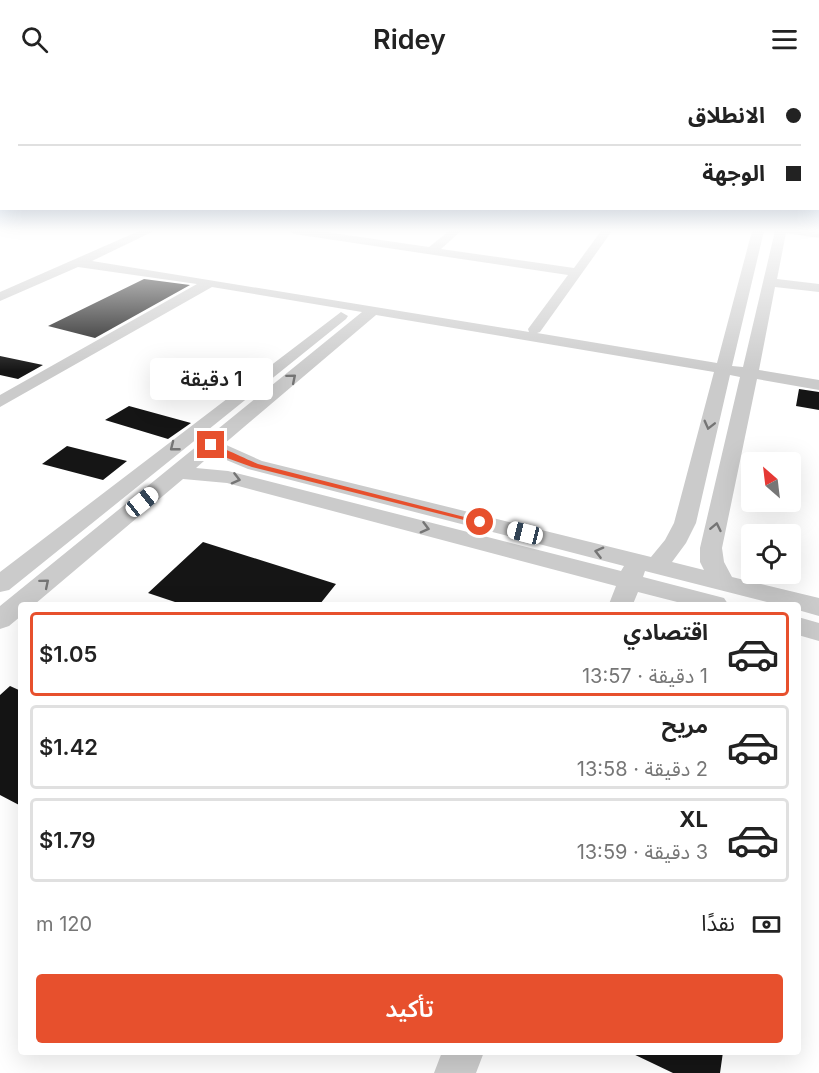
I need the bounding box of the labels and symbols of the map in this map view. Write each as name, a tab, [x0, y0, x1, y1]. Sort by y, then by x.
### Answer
callout: 1 دقيقة	[150, 358, 272, 400]
one-way arrow	[285, 374, 296, 385]
one-way arrow	[704, 420, 717, 430]
route end	[197, 431, 224, 458]
one-way arrow	[170, 440, 181, 451]
north arrow	[741, 452, 801, 512]
one-way arrow	[231, 471, 241, 484]
car	[122, 484, 162, 520]
route start	[466, 508, 493, 535]
car	[505, 520, 545, 546]
one-way arrow	[419, 521, 430, 533]
one-way arrow	[709, 522, 722, 532]
one-way arrow	[594, 546, 604, 559]
one-way arrow	[38, 579, 49, 590]

